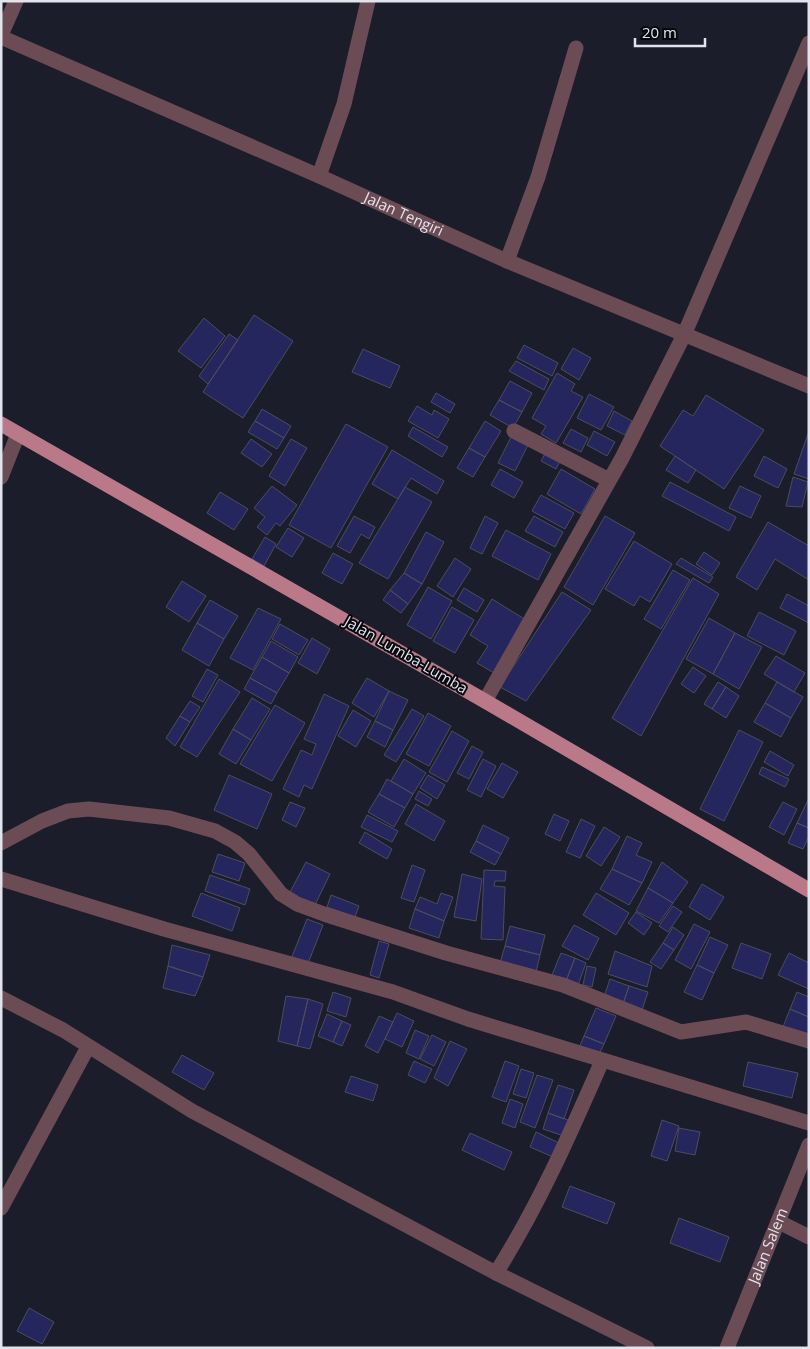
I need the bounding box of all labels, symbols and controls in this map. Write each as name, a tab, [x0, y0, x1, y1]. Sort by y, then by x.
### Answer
scale bar	[635, 15, 705, 47]
text: 20 m	[642, 22, 677, 42]
street label: Jalan Tengiri	[359, 186, 447, 240]
street label: Jalan Lumba-Lumba	[339, 610, 472, 698]
street label: Jalan Salem	[742, 1205, 792, 1288]

